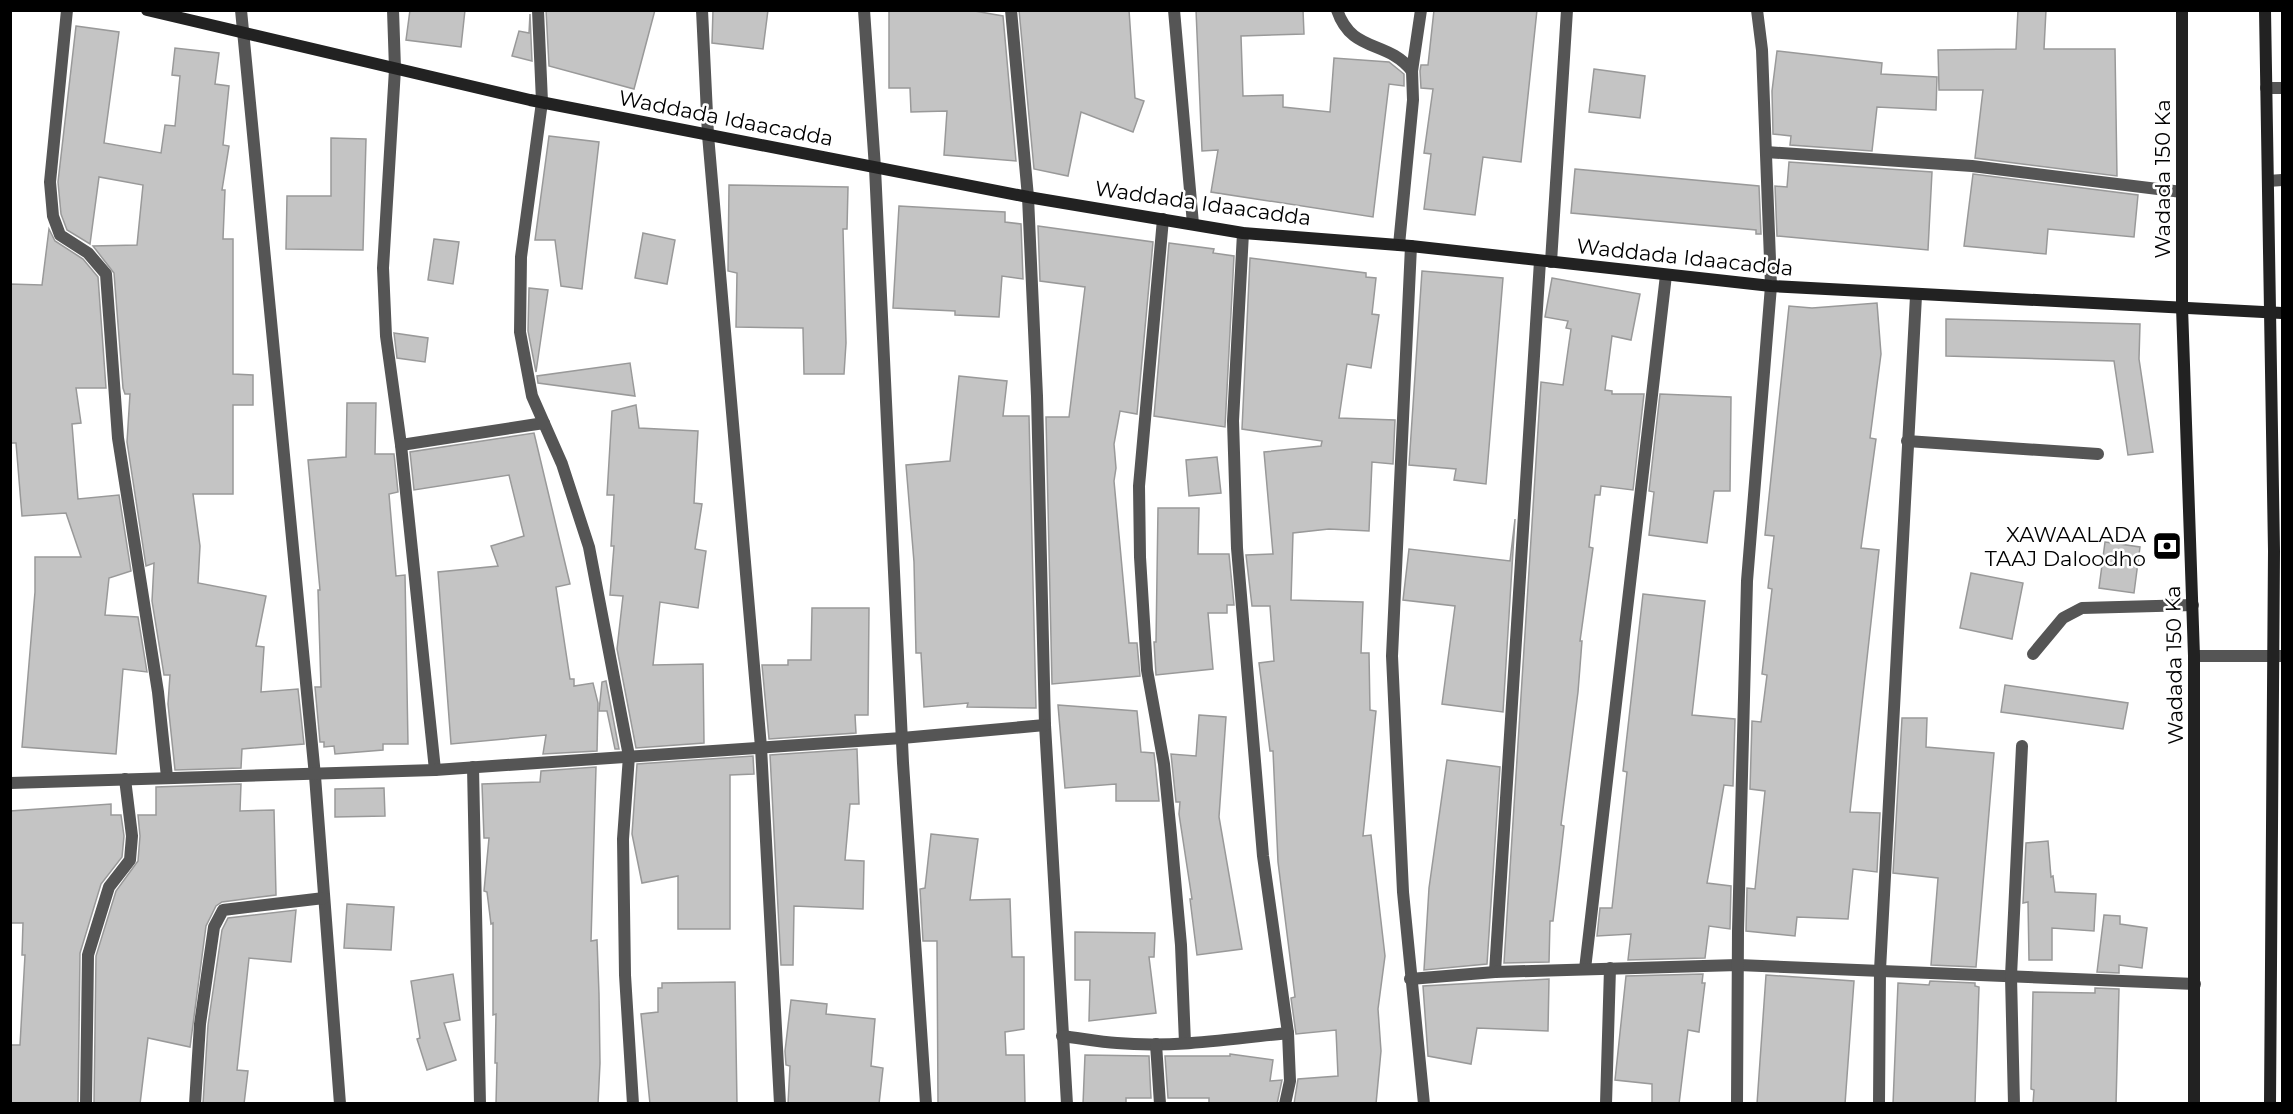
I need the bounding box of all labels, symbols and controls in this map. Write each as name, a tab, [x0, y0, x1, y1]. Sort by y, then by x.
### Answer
street label: Waddada Idaacadda	[617, 85, 835, 151]
street label: Wadada 150 Ka	[2150, 99, 2175, 259]
street label: Waddada Idaacadda	[1093, 175, 1313, 231]
street label: Waddada Idaacadda	[1575, 233, 1795, 281]
place label: XAWAALADA TAAJ Daloodho	[1985, 522, 2147, 571]
bank icon: XAWAALADA TAAJ Daloodho	[2151, 530, 2183, 562]
street label: Wadada 150 Ka	[2160, 585, 2188, 745]

